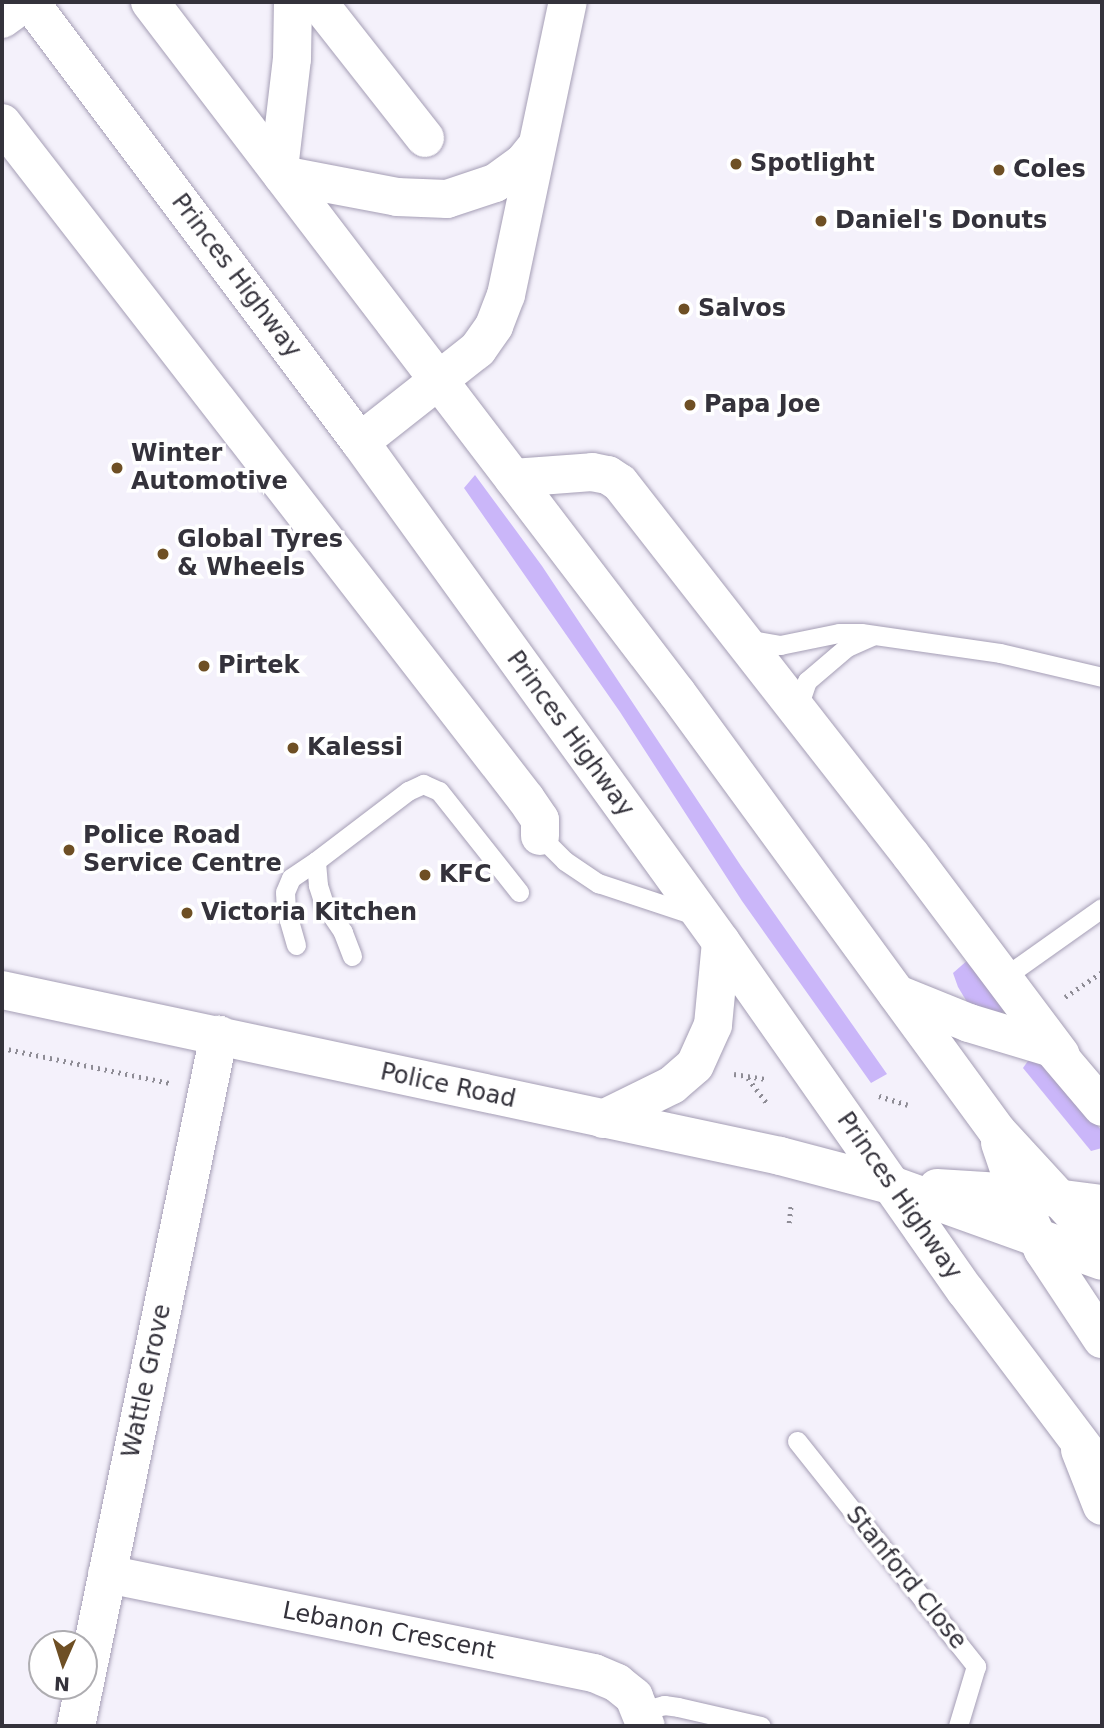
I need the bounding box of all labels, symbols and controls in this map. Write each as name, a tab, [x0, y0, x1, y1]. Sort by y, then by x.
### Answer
place label: Spotlight	[750, 150, 875, 178]
marker: Spotlight	[728, 156, 744, 172]
place label: Coles	[1013, 156, 1086, 184]
marker: Coles	[991, 162, 1007, 178]
street label: Princes Highway	[165, 188, 307, 364]
place label: Daniel's Donuts	[835, 207, 1047, 235]
marker: Daniel's Donuts	[813, 213, 829, 229]
place label: Salvos	[698, 295, 786, 323]
marker: Salvos	[676, 301, 692, 317]
place label: Papa Joe	[704, 391, 821, 419]
marker: Papa Joe	[682, 397, 698, 413]
place label: Winter Automotive	[131, 440, 288, 496]
marker: Winter Automotive	[109, 460, 125, 476]
place label: Global Tyres & Wheels	[177, 526, 343, 582]
marker: Global Tyres & Wheels	[155, 546, 171, 562]
street label: Princes Highway	[500, 646, 640, 822]
place label: Pirtek	[218, 652, 299, 680]
marker: Pirtek	[196, 658, 212, 674]
place label: Kalessi	[307, 734, 403, 762]
marker: Kalessi	[285, 740, 301, 756]
place label: Police Road Service Centre	[83, 822, 282, 878]
marker: Police Road Service Centre	[61, 842, 77, 858]
place label: KFC	[439, 861, 492, 889]
marker: KFC	[417, 867, 433, 883]
place label: Victoria Kitchen	[201, 899, 417, 927]
marker: Victoria Kitchen	[179, 905, 195, 921]
street label: Police Road	[378, 1058, 518, 1114]
street label: Princes Highway	[831, 1107, 967, 1285]
street label: Wattle Grove	[117, 1302, 177, 1460]
street label: Stanford Close	[840, 1501, 972, 1655]
street label: Lebanon Crescent	[280, 1596, 498, 1666]
north arrow	[28, 1630, 98, 1700]
text: N	[53, 1673, 71, 1695]

